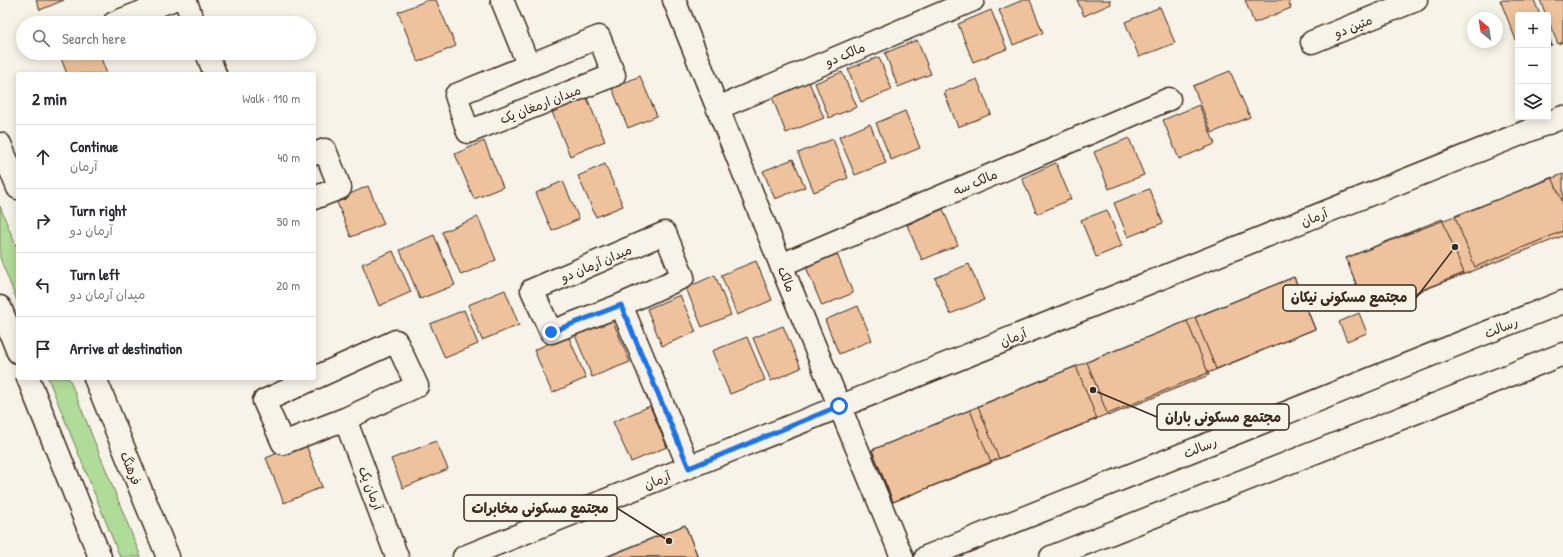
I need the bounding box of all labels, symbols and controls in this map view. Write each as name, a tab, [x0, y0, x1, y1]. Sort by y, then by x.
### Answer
street label: متین دو	[1330, 10, 1375, 42]
north arrow	[1467, 12, 1503, 48]
map controls	[1515, 12, 1551, 120]
button: +	[1515, 12, 1551, 48]
search box	[16, 16, 316, 60]
icon: search	[30, 27, 52, 49]
text: Search here	[62, 28, 126, 49]
street label: مالک دو	[821, 38, 868, 71]
button: −	[1515, 48, 1551, 84]
street label: میدان ارمغان یک	[497, 80, 583, 128]
button: layers	[1515, 84, 1551, 120]
text: 2 min	[32, 87, 67, 110]
text: Walk · 110 m	[242, 89, 300, 107]
text: Continue	[70, 136, 118, 157]
icon: ahead	[32, 146, 54, 168]
text: 40 m	[277, 148, 300, 166]
text: آرمان	[70, 157, 97, 175]
street label: مالک سه	[950, 165, 1000, 199]
text: Turn right	[70, 200, 126, 221]
street label: آرمان	[1298, 203, 1331, 230]
icon: right	[32, 210, 54, 232]
text: 50 m	[277, 212, 300, 230]
text: آرمان دو	[70, 221, 113, 239]
street label: میدان آرمان دو	[557, 240, 634, 286]
street label: مالک	[774, 263, 800, 295]
text: Turn left	[70, 264, 120, 285]
icon: left	[32, 274, 54, 296]
text: 20 m	[276, 276, 300, 294]
text: میدان آرمان دو	[70, 285, 145, 303]
callout: مجتمع مسکونی نیکان	[1283, 285, 1416, 311]
text: مجتمع مسکونی نیکان	[1291, 287, 1407, 307]
street label: رسالت	[1481, 312, 1521, 342]
route end	[542, 323, 560, 341]
street label: آرمان	[997, 323, 1030, 350]
icon: arrive	[32, 338, 54, 360]
text: Arrive at destination	[70, 338, 182, 359]
route start	[830, 397, 848, 415]
callout: مجتمع مسکونی باران	[1157, 404, 1289, 430]
text: مجتمع مسکونی باران	[1165, 407, 1281, 427]
street label: رسالت	[1180, 432, 1220, 462]
street label: فرهنگ	[116, 449, 146, 487]
street label: آرمان یک	[354, 463, 388, 513]
street label: آرمان	[641, 466, 674, 493]
callout: مجتمع مسکونی مخابرات	[464, 495, 617, 521]
text: مجتمع مسکونی مخابرات	[471, 498, 609, 518]

